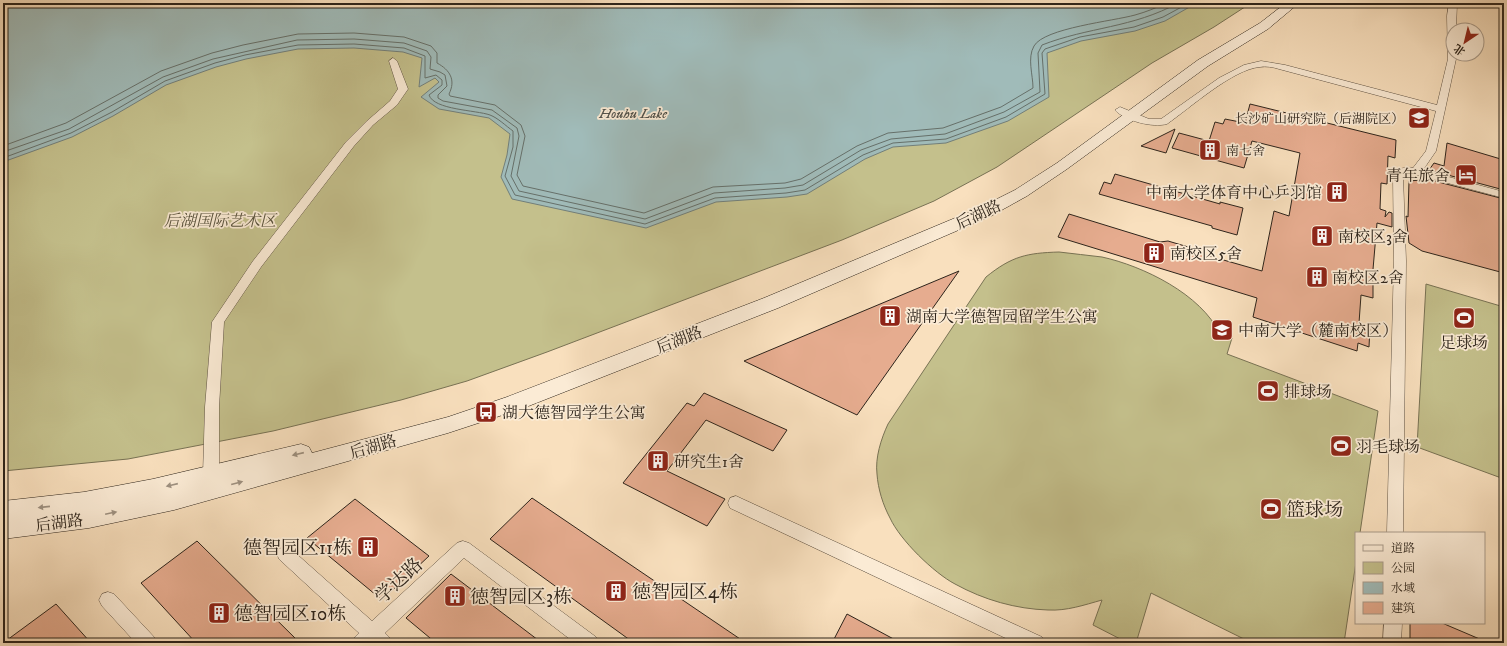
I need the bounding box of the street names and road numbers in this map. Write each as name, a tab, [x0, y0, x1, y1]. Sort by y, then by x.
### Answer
street label: 后湖路	[952, 196, 1004, 234]
street label: 后湖路	[653, 322, 705, 358]
street label: 后湖路	[347, 431, 399, 463]
street label: 后湖路	[34, 510, 84, 536]
street label: 学达路	[370, 553, 428, 609]

